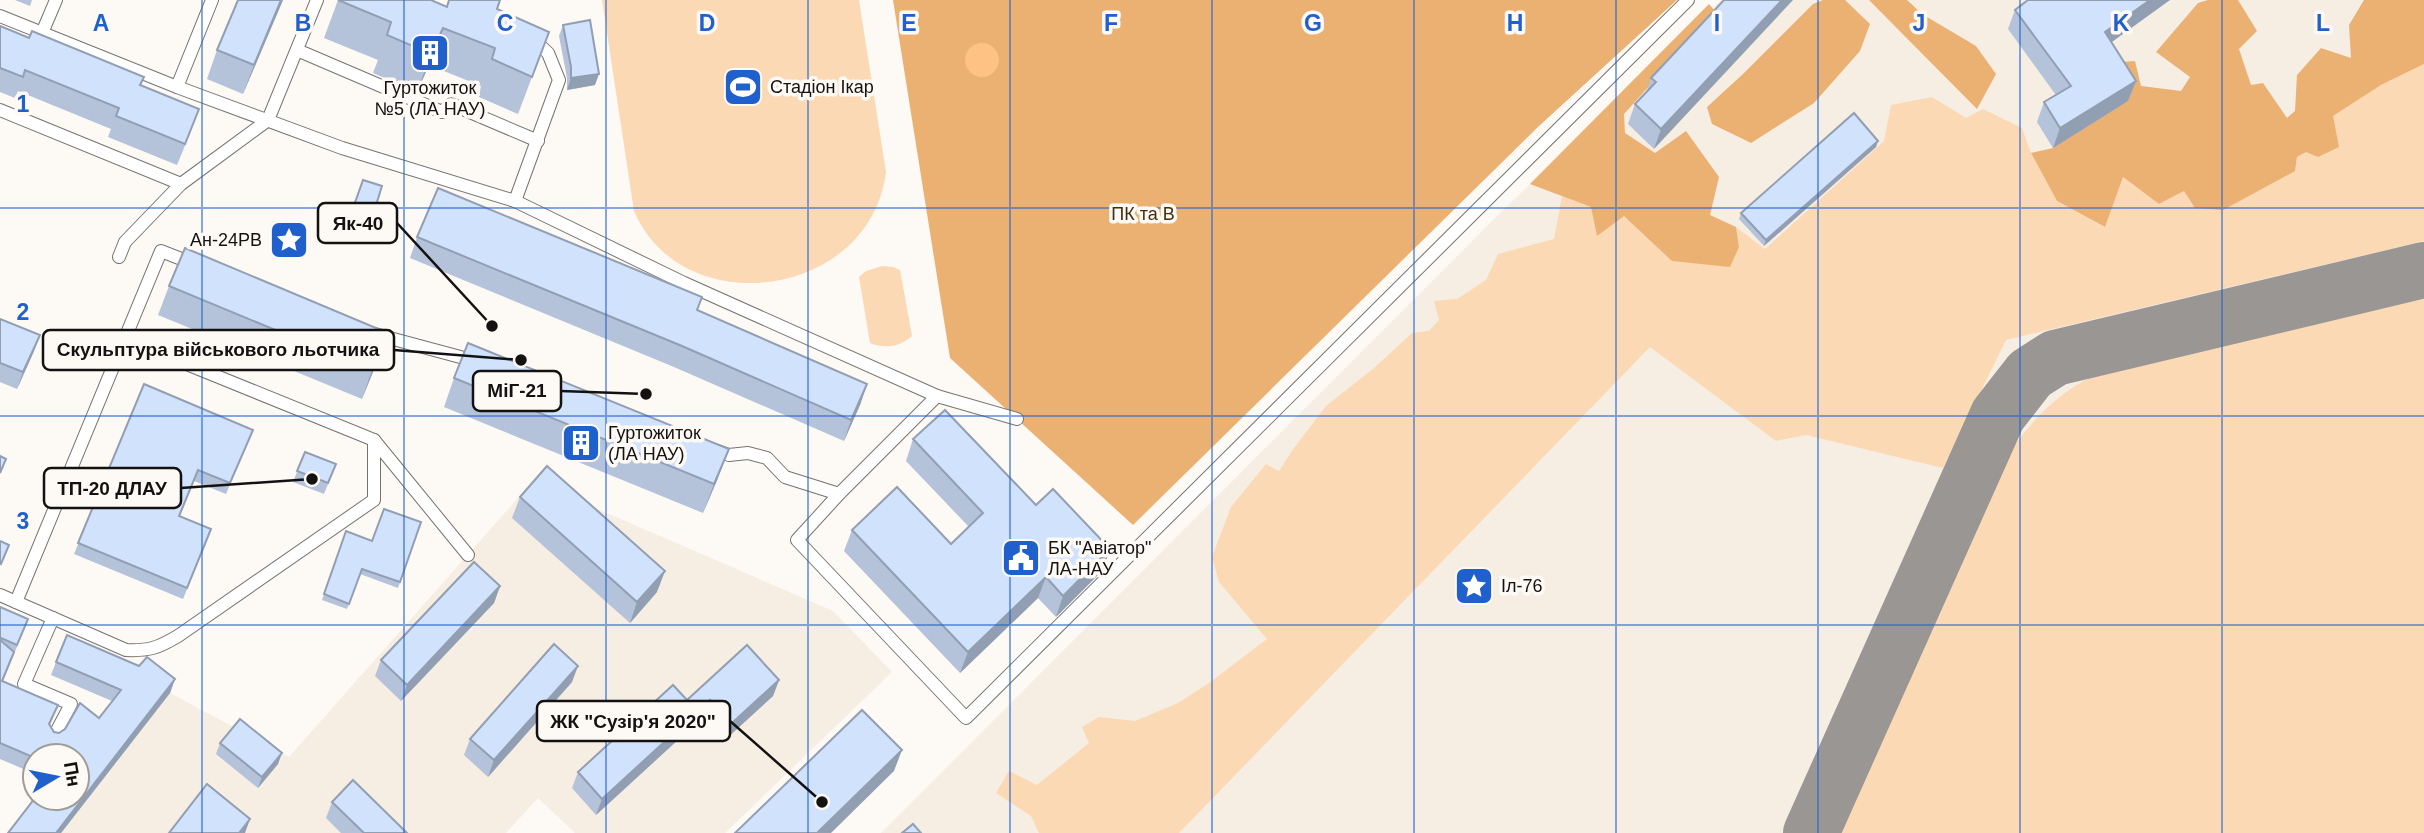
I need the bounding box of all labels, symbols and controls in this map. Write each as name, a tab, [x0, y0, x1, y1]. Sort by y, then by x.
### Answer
text: A	[93, 10, 109, 36]
text: B	[295, 10, 311, 36]
text: C	[497, 10, 513, 36]
text: D	[699, 10, 715, 36]
text: E	[901, 10, 917, 36]
text: F	[1104, 10, 1118, 36]
text: G	[1304, 10, 1322, 36]
text: H	[1507, 10, 1523, 36]
text: I	[1714, 10, 1720, 36]
text: J	[1913, 10, 1925, 36]
text: K	[2113, 10, 2130, 36]
text: L	[2316, 10, 2330, 36]
building icon: Гуртожиток №5 (ЛА НАУ)	[409, 32, 451, 74]
sports icon: Стадіон Ікар	[722, 66, 764, 108]
place label: Стадіон Ікар	[770, 77, 874, 97]
place label: Гуртожиток №5 (ЛА НАУ)	[375, 78, 485, 119]
text: 1	[17, 91, 30, 117]
callout: Як-40	[318, 203, 397, 243]
park label: ПК та В	[1111, 204, 1175, 224]
text: Як-40	[333, 213, 383, 234]
place icon: Ан-24РВ	[268, 219, 310, 261]
place label: Ан-24РВ	[190, 230, 262, 250]
text: 2	[17, 299, 29, 325]
callout: Скульптура військового льотчика	[43, 330, 394, 370]
text: Скульптура військового льотчика	[57, 339, 380, 360]
callout: МіГ-21	[473, 371, 561, 411]
text: МіГ-21	[487, 380, 547, 401]
building icon: Гуртожиток (ЛА НАУ)	[560, 422, 602, 464]
place label: Гуртожиток (ЛА НАУ)	[608, 423, 701, 464]
callout: ТП-20 ДЛАУ	[44, 468, 181, 508]
text: ТП-20 ДЛАУ	[57, 478, 167, 499]
text: 3	[17, 508, 29, 534]
public building icon: БК "Авіатор" ЛА-НАУ	[1000, 537, 1042, 579]
place label: БК "Авіатор" ЛА-НАУ	[1048, 538, 1151, 579]
place icon: Іл-76	[1453, 565, 1495, 607]
place label: Іл-76	[1501, 576, 1543, 596]
callout: ЖК "Сузір'я 2020"	[537, 701, 730, 741]
text: ЖК "Сузір'я 2020"	[549, 711, 716, 732]
north arrow	[21, 742, 91, 812]
text: Пн	[60, 760, 85, 788]

